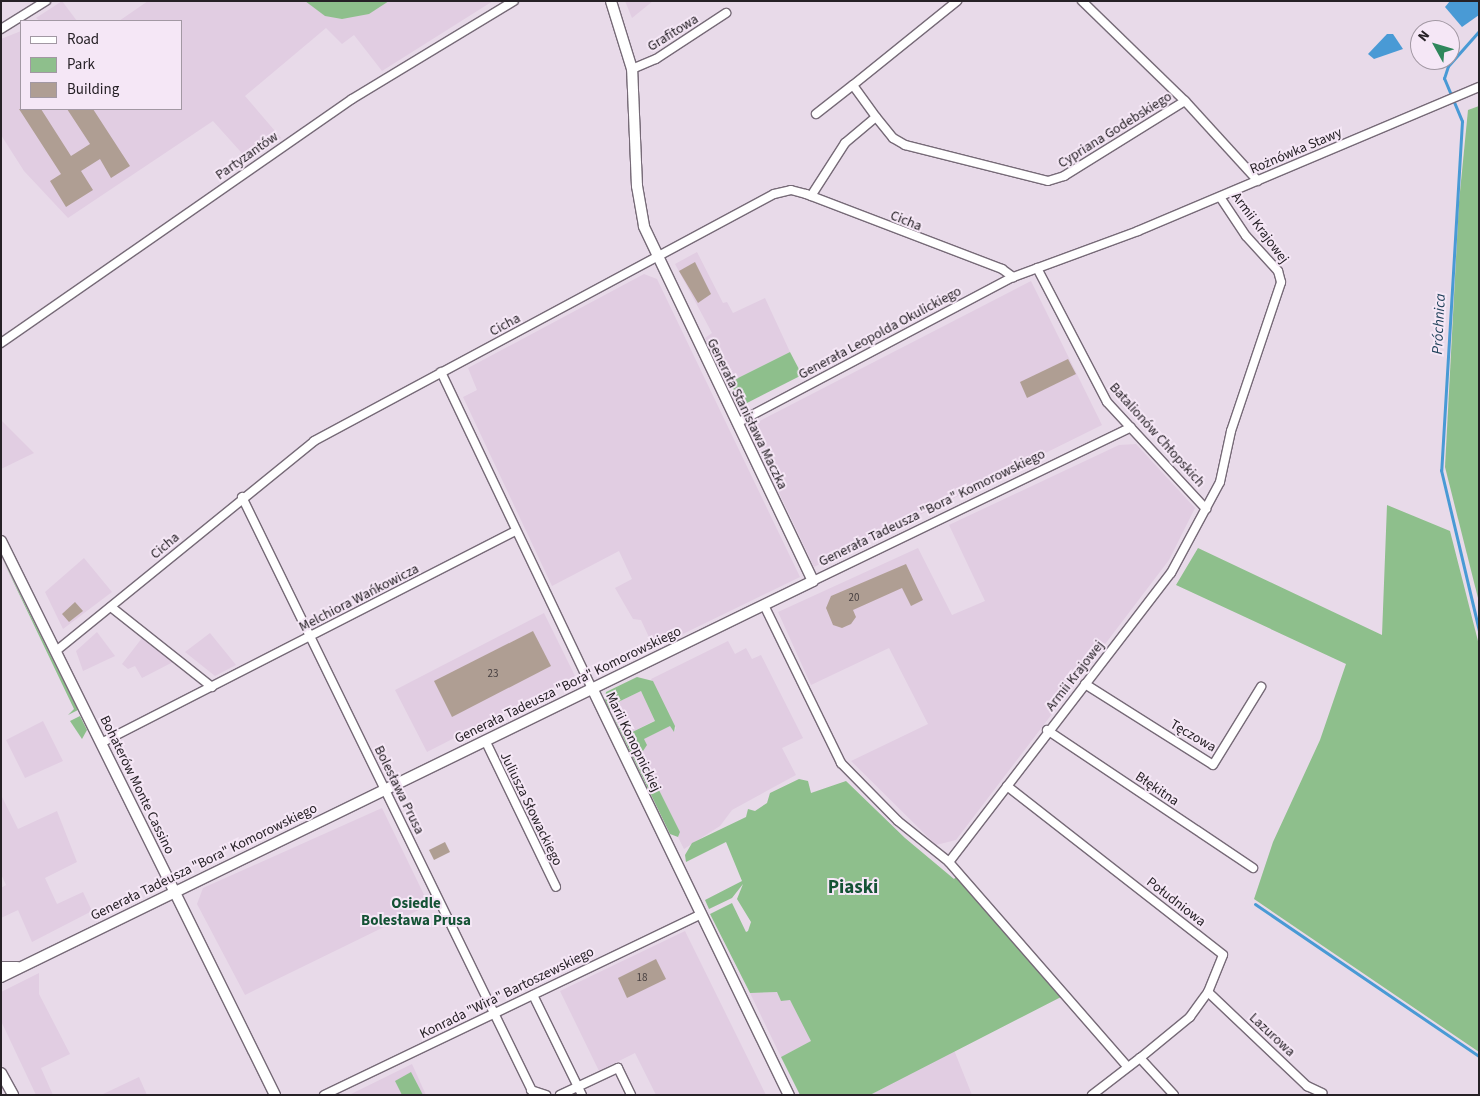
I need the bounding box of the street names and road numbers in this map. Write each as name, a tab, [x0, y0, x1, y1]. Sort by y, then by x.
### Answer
street label: Grafitowa	[644, 11, 702, 55]
street label: Cypriana Godebskiego	[1055, 88, 1175, 172]
street label: Rożnówka Stawy	[1247, 124, 1345, 178]
street label: Partyzantów	[212, 128, 282, 184]
street label: Armii Krajowej	[1228, 189, 1292, 267]
street label: Cicha	[888, 207, 924, 235]
street label: Generała Leopolda Okulickiego	[796, 283, 964, 383]
street label: Cicha	[487, 310, 523, 340]
street label: Generała Stanisława Maczka	[703, 336, 791, 492]
street label: Batalionów Chłopskich	[1106, 379, 1208, 491]
street label: Generała Tadeusza "Bora" Komorowskiego	[816, 446, 1048, 570]
street label: Cicha	[147, 529, 183, 563]
street label: Melchiora Wańkowicza	[296, 560, 422, 636]
street label: Generała Tadeusza "Bora" Komorowskiego	[452, 623, 684, 747]
street label: Armii Krajowej	[1042, 637, 1108, 715]
street label: Marii Konopnickiej	[602, 689, 664, 795]
street label: Bohaterów Monte Cassino	[96, 713, 178, 857]
street label: Tęczowa	[1167, 716, 1219, 756]
street label: Bolesława Prusa	[370, 743, 428, 837]
street label: Juliusza Słowackiego	[496, 749, 566, 869]
street label: Błękitna	[1132, 768, 1182, 810]
street label: Generała Tadeusza "Bora" Komorowskiego	[88, 800, 320, 924]
street label: Południowa	[1143, 874, 1209, 930]
street label: Konrada "Wira" Bartoszewskiego	[417, 943, 597, 1043]
street label: Lazurowa	[1246, 1010, 1298, 1060]

